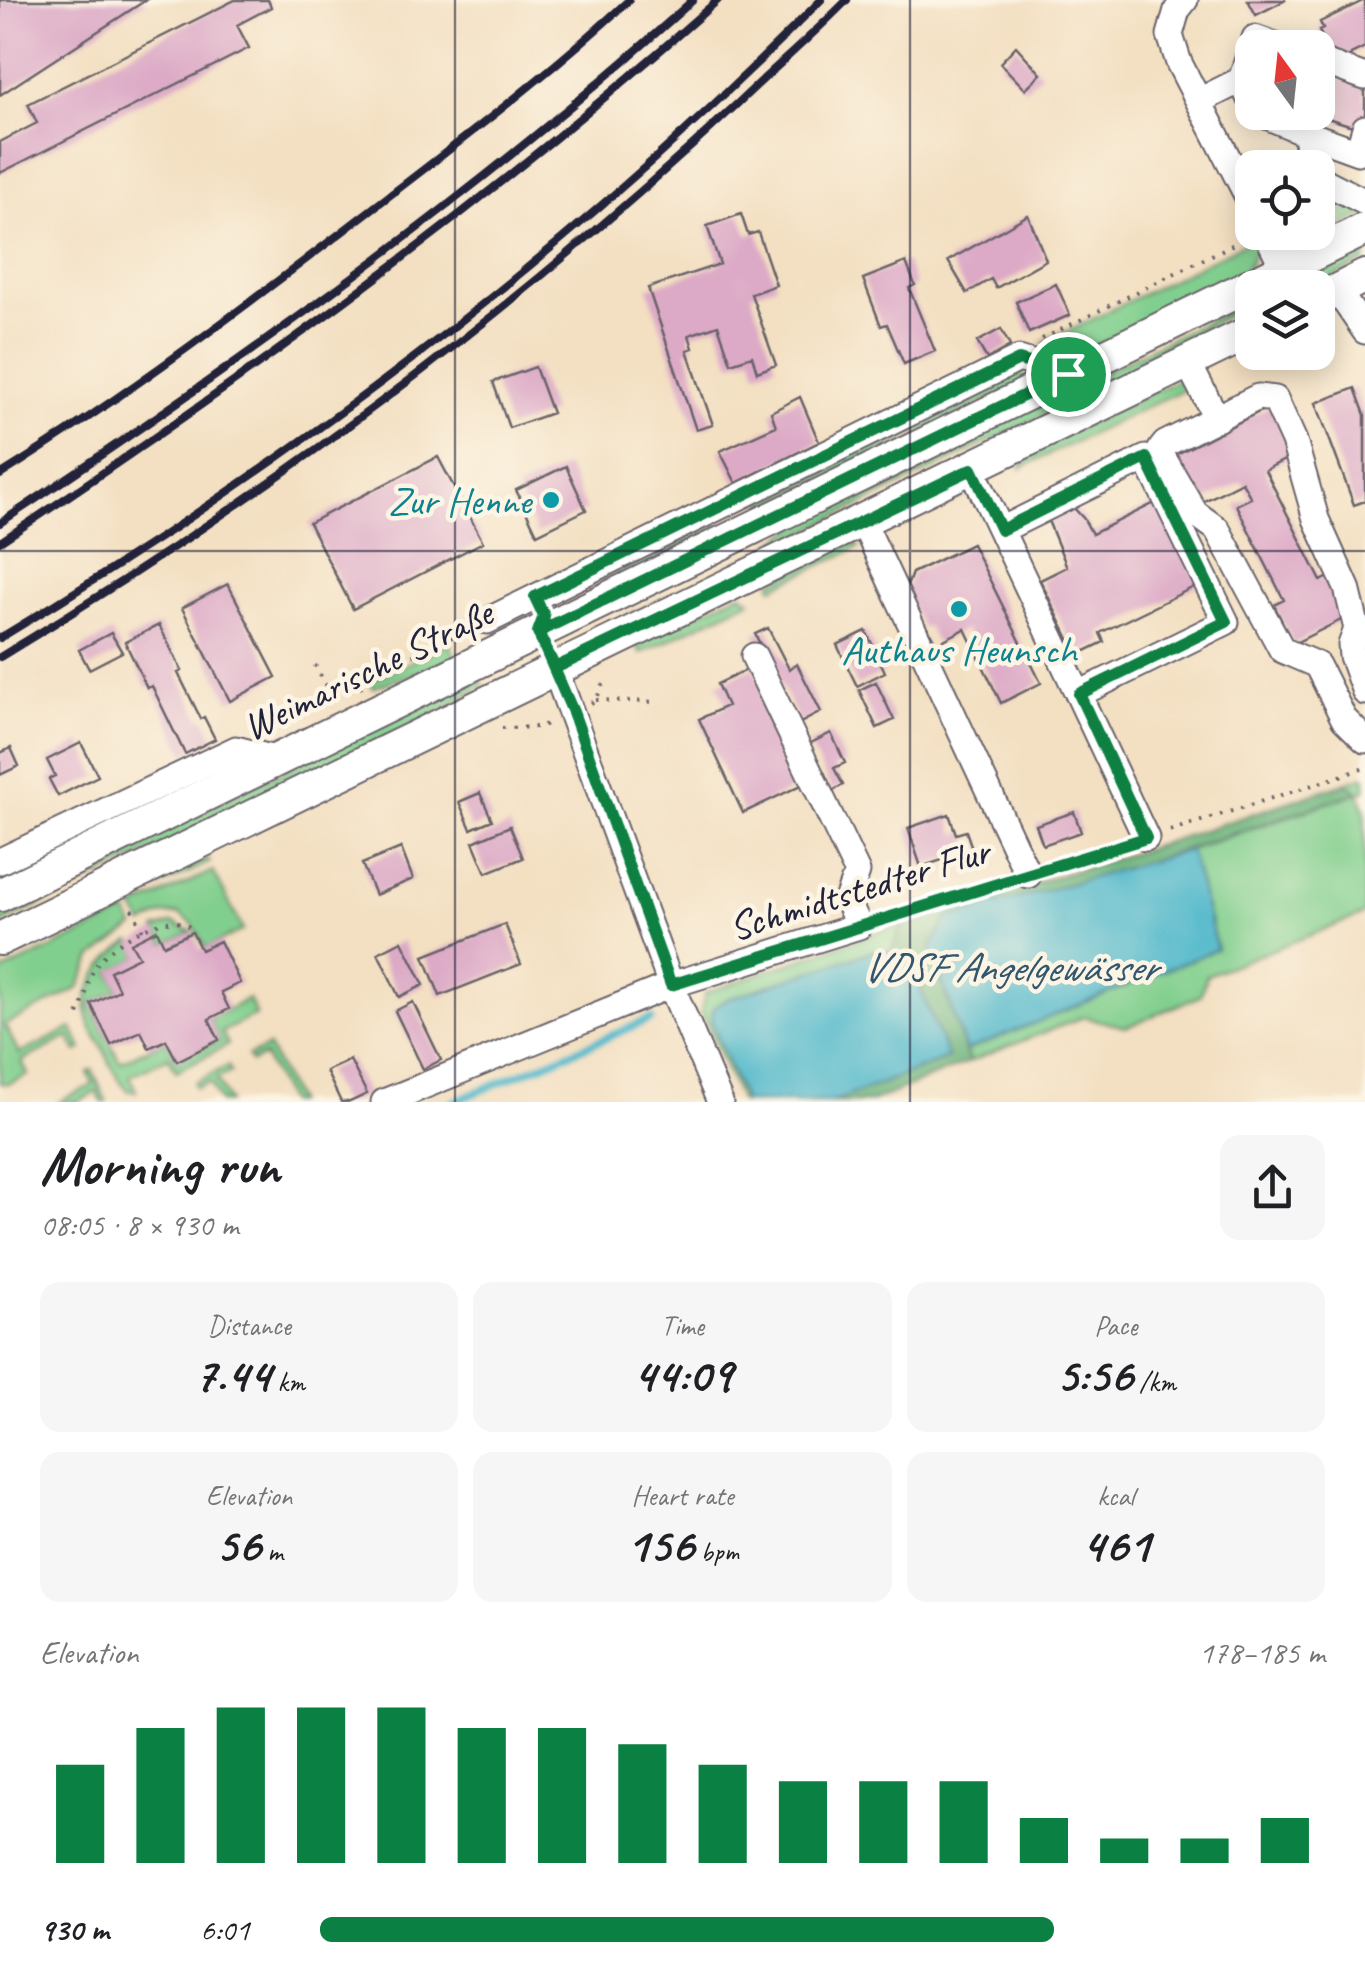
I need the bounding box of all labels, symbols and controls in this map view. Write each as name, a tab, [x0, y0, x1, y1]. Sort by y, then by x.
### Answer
north arrow	[1235, 30, 1335, 130]
map controls	[1235, 30, 1335, 370]
button: locate	[1235, 150, 1335, 250]
button: layers	[1235, 270, 1335, 370]
pin	[1026, 332, 1111, 417]
icon: arrive	[1041, 347, 1096, 402]
place label: Zur Henne	[388, 476, 534, 526]
marker: Zur Henne	[540, 489, 562, 511]
street label: Weimarische Straße	[234, 587, 503, 752]
marker: Authaus Heunsch	[948, 598, 970, 620]
place label: Authaus Heunsch	[841, 625, 1079, 675]
street label: Schmidtstedter Flur	[723, 825, 999, 952]
water label: VDSF Angelgewässer	[862, 941, 1163, 994]
text: Morning run	[40, 1131, 280, 1201]
button: share	[1220, 1135, 1325, 1240]
text: 08:05 · 8 × 930 m	[40, 1204, 238, 1245]
text: Distance	[207, 1308, 291, 1343]
text: Time	[661, 1308, 704, 1343]
text: Pace	[1094, 1308, 1137, 1343]
text: 7.44	[193, 1343, 271, 1406]
text: 44:09	[633, 1343, 732, 1406]
text: 5:56	[1056, 1343, 1133, 1406]
text: km	[271, 1364, 305, 1399]
text: /km	[1133, 1364, 1176, 1399]
text: Elevation	[206, 1478, 292, 1513]
text: Heart rate	[631, 1478, 734, 1513]
text: kcal	[1097, 1478, 1134, 1513]
text: 56	[215, 1513, 261, 1576]
text: 156	[626, 1513, 694, 1576]
text: 461	[1082, 1513, 1150, 1576]
text: m	[261, 1534, 283, 1569]
text: bpm	[694, 1534, 739, 1569]
text: Elevation	[40, 1632, 138, 1673]
text: 178–185 m	[1199, 1632, 1325, 1673]
text: 930 m	[40, 1909, 109, 1950]
text: 6:01	[200, 1909, 250, 1950]

